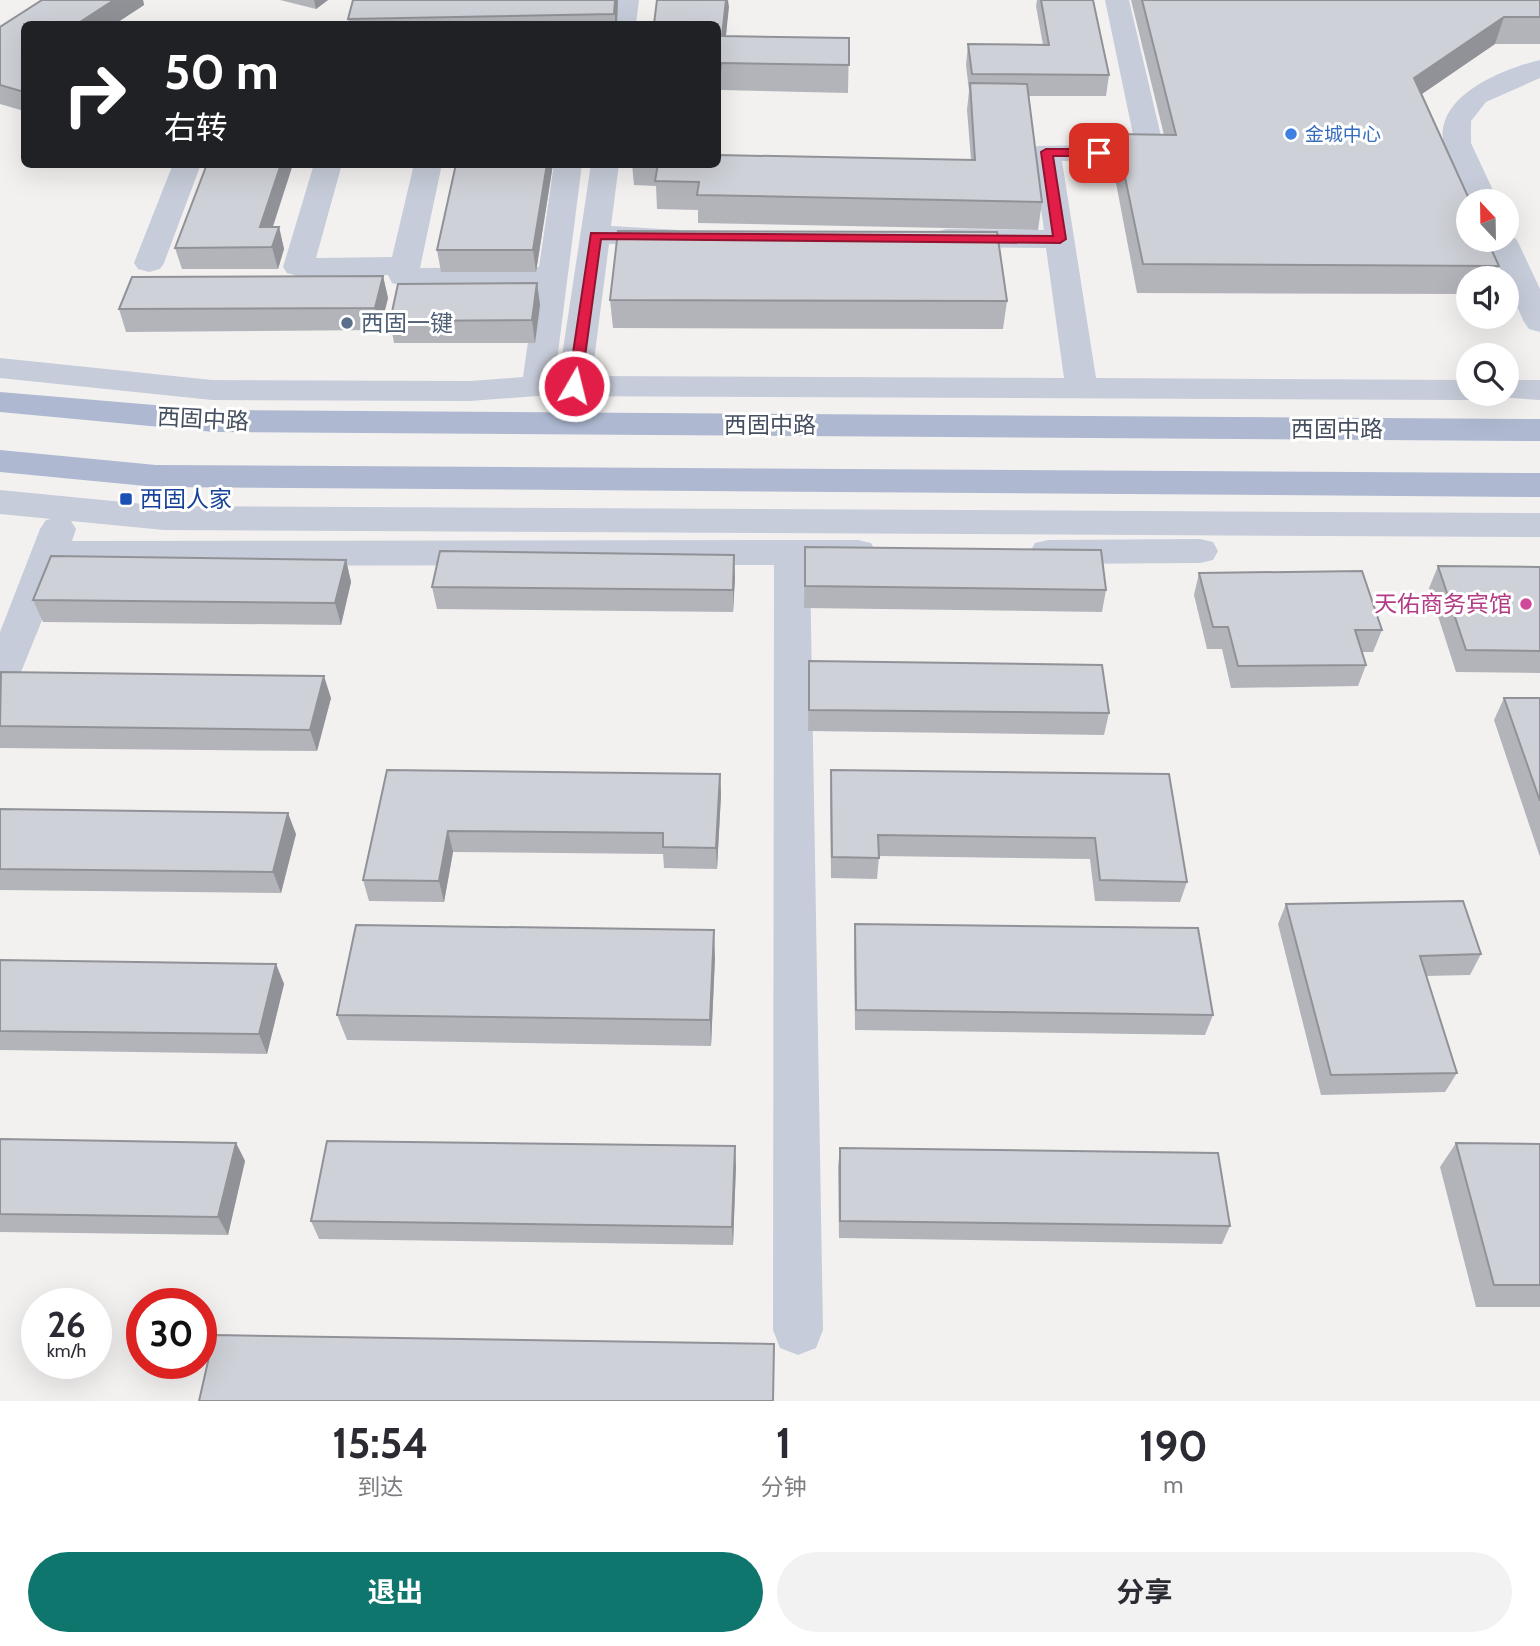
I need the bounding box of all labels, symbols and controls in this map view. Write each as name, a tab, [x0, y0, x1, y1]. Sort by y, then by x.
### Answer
text: 50 m	[164, 42, 279, 101]
icon: right	[49, 49, 140, 140]
text: 右转	[164, 108, 228, 147]
pin	[1069, 123, 1129, 183]
place label: 金城中心	[1305, 123, 1381, 146]
marker: 金城中心	[1283, 126, 1299, 142]
icon: arrive	[1080, 134, 1118, 172]
north arrow	[1456, 189, 1519, 252]
map controls	[1456, 189, 1519, 406]
button: sound	[1456, 266, 1519, 329]
place label: 西固一键	[361, 309, 453, 337]
marker: 西固一键	[339, 315, 355, 331]
button: search	[1456, 343, 1519, 406]
position arrow	[537, 349, 611, 423]
street label: 西固中路	[156, 403, 250, 435]
street label: 西固中路	[724, 411, 816, 439]
street label: 西固中路	[1291, 415, 1383, 443]
place label: 西固人家	[140, 485, 232, 513]
marker: 西固人家	[118, 491, 134, 507]
place label: 天佑商务宾馆	[1374, 590, 1512, 618]
marker: 天佑商务宾馆	[1518, 596, 1534, 612]
speed limit sign: 30	[126, 1288, 217, 1379]
text: 26	[47, 1303, 86, 1346]
text: km/h	[47, 1340, 86, 1362]
text: 15:54	[332, 1417, 428, 1469]
text: 1	[776, 1417, 791, 1469]
text: 190	[1139, 1420, 1208, 1472]
text: m	[1163, 1471, 1183, 1499]
text: 到达	[357, 1473, 403, 1501]
text: 分钟	[761, 1473, 807, 1501]
button: 退出	[28, 1552, 763, 1632]
button: 分享	[777, 1552, 1512, 1632]

